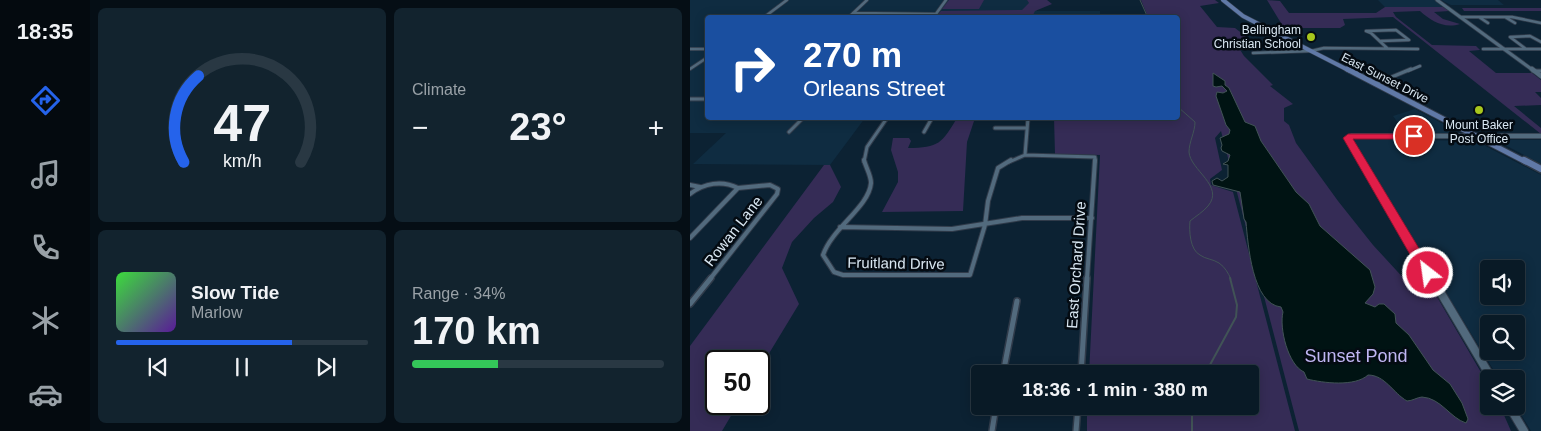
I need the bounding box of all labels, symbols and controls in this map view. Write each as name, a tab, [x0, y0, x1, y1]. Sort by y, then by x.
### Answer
text: 18:35	[17, 19, 73, 44]
place label: Bellingham Christian School	[1214, 23, 1301, 51]
marker: Bellingham Christian School	[1305, 31, 1317, 43]
icon: right	[720, 35, 785, 100]
text: 270 m	[803, 35, 902, 74]
street label: East Sunset Drive	[1339, 50, 1431, 106]
text: Orleans Street	[803, 76, 945, 101]
text: Climate	[412, 81, 466, 98]
icon: directions	[28, 83, 63, 118]
text: 47	[213, 94, 271, 152]
marker: Mount Baker Post Office	[1473, 104, 1485, 116]
text: 23°	[509, 106, 567, 148]
text: −	[412, 112, 428, 143]
text: +	[648, 112, 664, 143]
pin	[1393, 115, 1435, 157]
place label: Mount Baker Post Office	[1445, 118, 1513, 146]
icon: arrive	[1400, 122, 1428, 150]
text: km/h	[223, 151, 261, 171]
icon: music	[28, 157, 63, 192]
street label: Rowan Lane	[700, 193, 766, 269]
street label: East Orchard Drive	[1063, 201, 1089, 329]
icon: phone	[28, 230, 63, 265]
position arrow	[1401, 246, 1453, 298]
street label: Fruitland Drive	[847, 254, 945, 272]
map controls	[1480, 260, 1525, 415]
button: sound	[1480, 260, 1525, 305]
text: Slow Tide	[191, 282, 279, 303]
text: Range · 34%	[412, 285, 505, 302]
icon: climate	[28, 303, 63, 338]
text: Marlow	[191, 304, 243, 321]
text: 170 km	[412, 310, 541, 352]
button: search	[1480, 315, 1525, 360]
park label: Sunset Pond	[1304, 346, 1408, 366]
speed limit sign: 50	[705, 350, 770, 415]
icon: previous	[144, 353, 172, 381]
icon: pause	[228, 353, 256, 381]
icon: next	[312, 353, 340, 381]
button: layers	[1480, 370, 1525, 415]
icon: car	[28, 377, 63, 412]
text: 18:36 · 1 min · 380 m	[1022, 379, 1208, 400]

